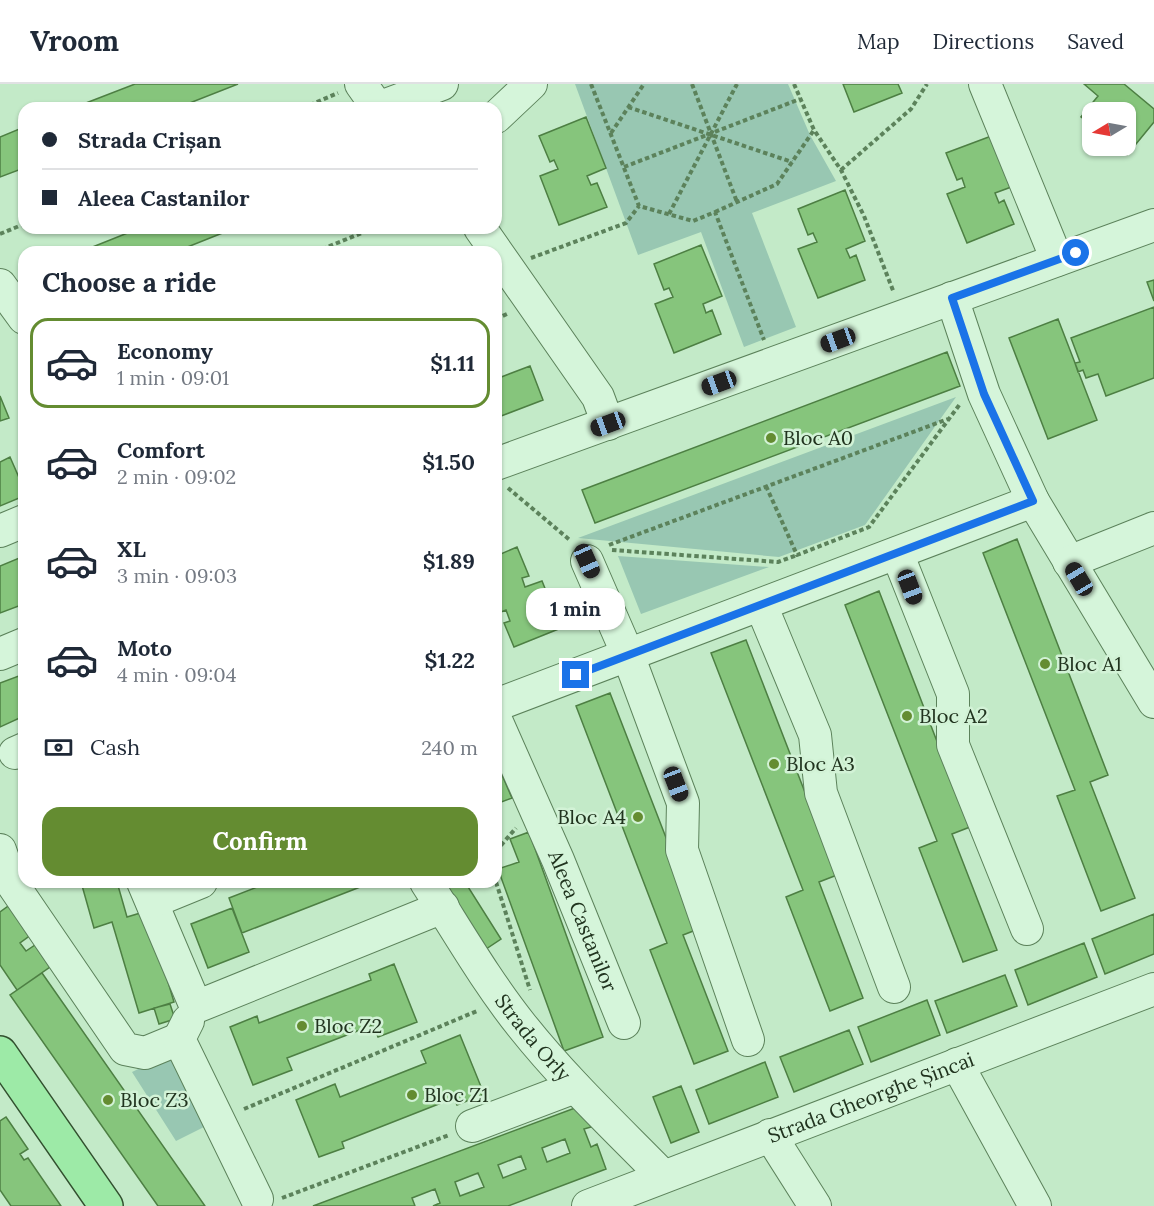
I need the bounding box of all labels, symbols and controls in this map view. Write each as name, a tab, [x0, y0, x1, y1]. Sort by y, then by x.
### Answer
text: Vroom	[30, 23, 119, 59]
text: Map	[857, 28, 900, 55]
text: Directions	[933, 28, 1034, 55]
text: Saved	[1067, 28, 1124, 55]
north arrow	[1082, 102, 1136, 156]
map controls	[1082, 102, 1136, 156]
text: Strada Crișan	[78, 126, 222, 154]
text: Aleea Castanilor	[78, 184, 250, 212]
route start	[1062, 239, 1089, 266]
text: Choose a ride	[42, 265, 216, 299]
car	[818, 325, 858, 355]
icon: car	[45, 336, 99, 390]
text: Economy	[117, 337, 213, 365]
text: $1.11	[430, 349, 475, 377]
text: 1 min · 09:01	[117, 365, 229, 390]
car	[699, 368, 739, 398]
car	[588, 409, 628, 439]
place label: Bloc A0	[783, 425, 853, 450]
marker: Bloc A0	[764, 431, 778, 445]
icon: car	[45, 435, 99, 489]
text: Comfort	[117, 436, 205, 464]
text: $1.50	[422, 448, 475, 476]
text: 2 min · 09:02	[117, 464, 236, 489]
icon: car	[45, 534, 99, 588]
text: XL	[117, 535, 146, 563]
car	[571, 541, 603, 581]
text: $1.89	[423, 547, 475, 575]
car	[1062, 559, 1096, 599]
text: 3 min · 09:03	[117, 563, 237, 588]
car	[895, 567, 925, 607]
callout: 1 min	[526, 588, 626, 630]
text: 1 min	[550, 596, 601, 621]
icon: car	[45, 633, 99, 687]
text: Moto	[117, 634, 172, 662]
text: $1.22	[425, 646, 475, 674]
place label: Bloc A1	[1057, 651, 1122, 676]
marker: Bloc A1	[1038, 657, 1052, 671]
route end	[562, 661, 589, 688]
text: 4 min · 09:04	[117, 662, 237, 687]
place label: Bloc A2	[919, 703, 988, 728]
marker: Bloc A2	[900, 709, 914, 723]
icon: cash	[42, 731, 75, 764]
text: Cash	[90, 733, 140, 761]
text: 240 m	[421, 735, 478, 760]
place label: Bloc A3	[786, 751, 855, 776]
marker: Bloc A3	[767, 757, 781, 771]
car	[661, 764, 691, 804]
place label: Bloc A4	[557, 804, 626, 829]
button: Confirm	[42, 807, 478, 876]
marker: Bloc A4	[631, 810, 645, 824]
street label: Aleea Castanilor	[543, 845, 623, 996]
street label: Strada Orly	[490, 989, 577, 1086]
place label: Bloc Z2	[314, 1013, 382, 1038]
marker: Bloc Z2	[295, 1019, 309, 1033]
street label: Strada Gheorghe Șincai	[764, 1046, 977, 1148]
place label: Bloc Z1	[424, 1082, 489, 1107]
place label: Bloc Z3	[120, 1087, 189, 1112]
marker: Bloc Z1	[405, 1088, 419, 1102]
marker: Bloc Z3	[101, 1093, 115, 1107]

